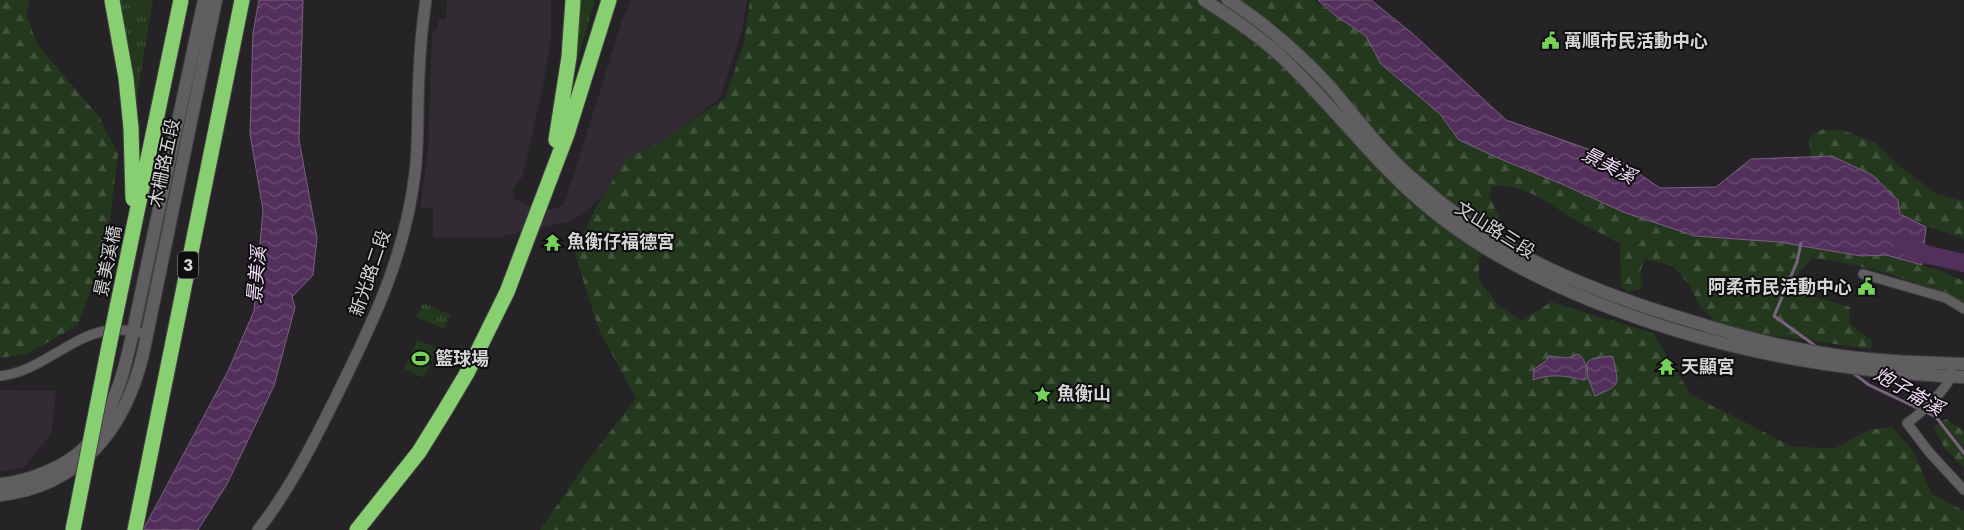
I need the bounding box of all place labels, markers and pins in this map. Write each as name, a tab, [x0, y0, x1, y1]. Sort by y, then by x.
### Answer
place label: 萬順市民活動中心	[1564, 28, 1708, 54]
public building icon: 萬順市民活動中心	[1540, 31, 1560, 51]
place label: 魚衡仔福德宮	[567, 229, 675, 255]
temple icon: 魚衡仔福德宮	[543, 232, 563, 252]
place label: 阿柔市民活動中心	[1708, 274, 1852, 300]
public building icon: 阿柔市民活動中心	[1856, 277, 1876, 297]
place label: 籃球場	[435, 346, 489, 372]
sports icon: 籃球場	[411, 349, 431, 369]
place label: 天顯宮	[1681, 354, 1735, 380]
temple icon: 天顯宮	[1657, 357, 1677, 377]
place label: 魚衡山	[1057, 381, 1111, 407]
place icon: 魚衡山	[1033, 384, 1053, 404]

